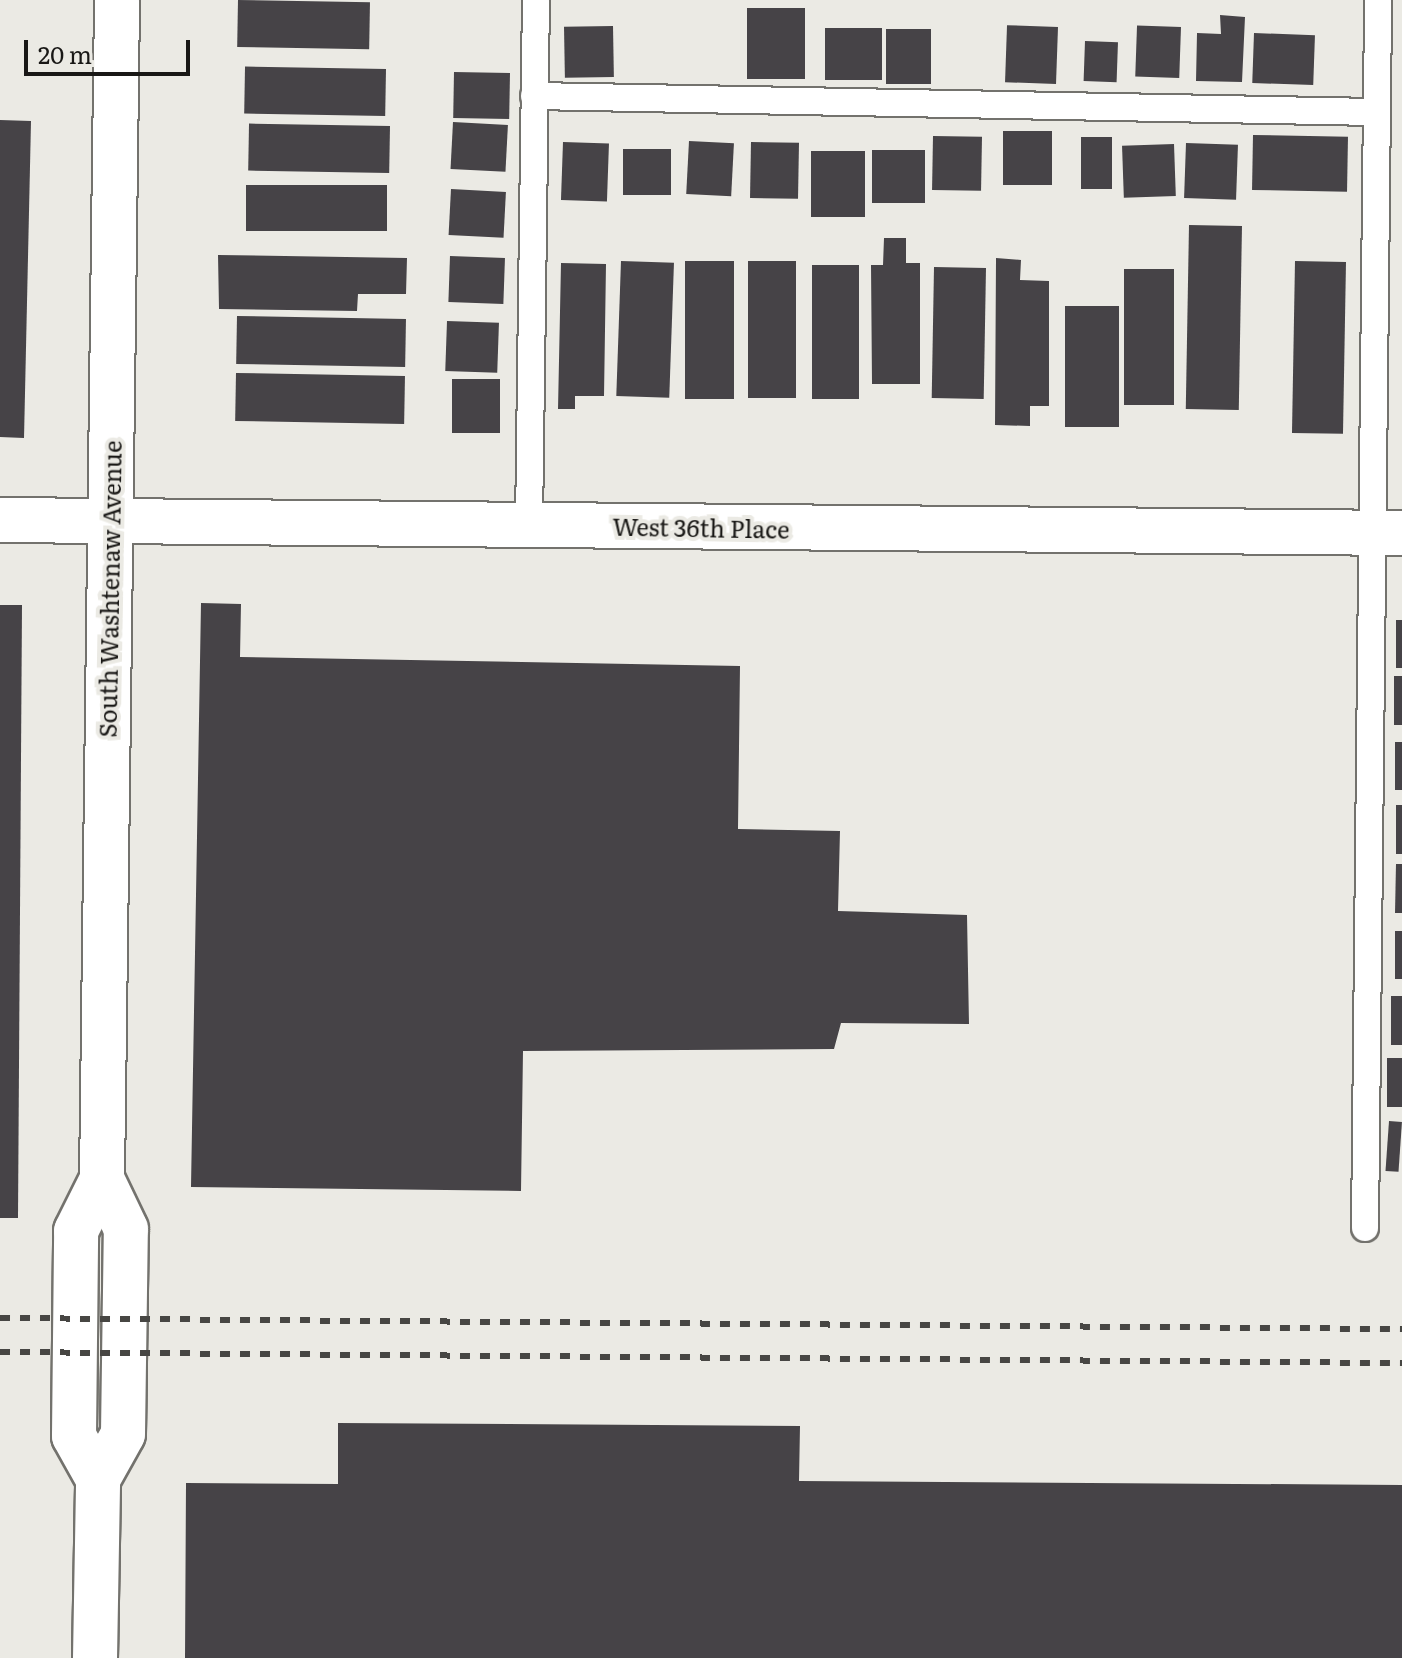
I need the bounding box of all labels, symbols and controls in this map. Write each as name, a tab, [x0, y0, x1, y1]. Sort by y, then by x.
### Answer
scale bar	[28, 24, 194, 74]
text: 20 m	[38, 36, 92, 71]
street label: South Washtenaw Avenue	[92, 440, 126, 738]
street label: West 36th Place	[612, 511, 790, 543]

